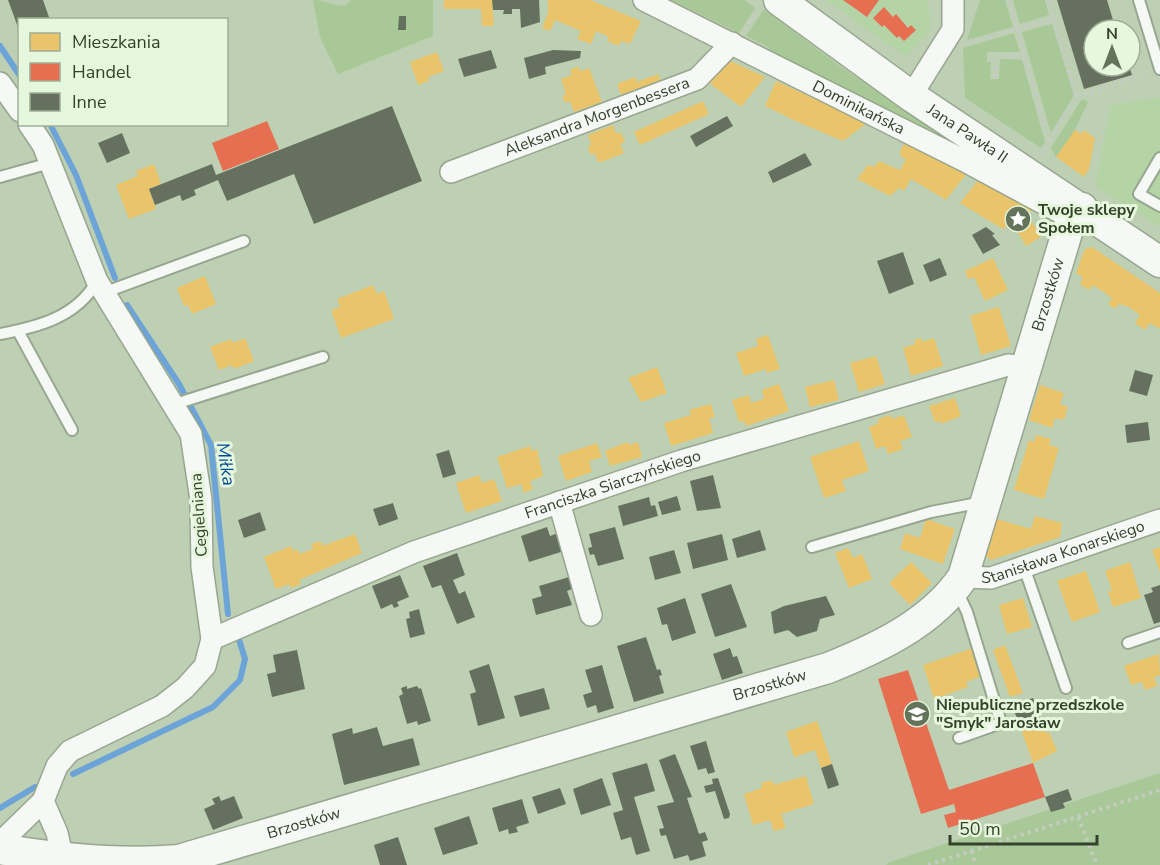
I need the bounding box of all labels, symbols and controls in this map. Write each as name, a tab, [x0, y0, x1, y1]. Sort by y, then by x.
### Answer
legend	[18, 18, 228, 126]
north arrow	[1082, 18, 1142, 78]
text: N	[1106, 23, 1118, 45]
text: Mieszkania	[72, 30, 160, 54]
text: Handel	[72, 60, 132, 84]
street label: Aleksandra Morgenbessera	[501, 72, 693, 162]
street label: Dominikańska	[809, 75, 908, 140]
text: Inne	[72, 90, 107, 114]
street label: Jana Pawła II	[922, 98, 1012, 168]
place label: Twoje sklepy Społem	[1038, 199, 1135, 239]
place icon: Twoje sklepy Społem	[1003, 204, 1033, 234]
street label: Brzostków	[1027, 254, 1070, 334]
water label: Miłka	[211, 441, 241, 487]
street label: Franciszka Siarczyńskiego	[522, 445, 704, 524]
street label: Cegielniana	[185, 472, 213, 558]
street label: Stanisława Konarskiego	[981, 515, 1148, 589]
street label: Brzostków	[730, 664, 810, 707]
place label: Niepubliczne przedszkole "Smyk" Jarosław	[936, 694, 1124, 734]
school or university icon: Niepubliczne przedszkole "Smyk" Jarosław	[902, 699, 932, 729]
street label: Brzostków	[264, 802, 344, 844]
scale bar	[950, 808, 1097, 846]
text: 50 m	[959, 817, 1001, 841]

